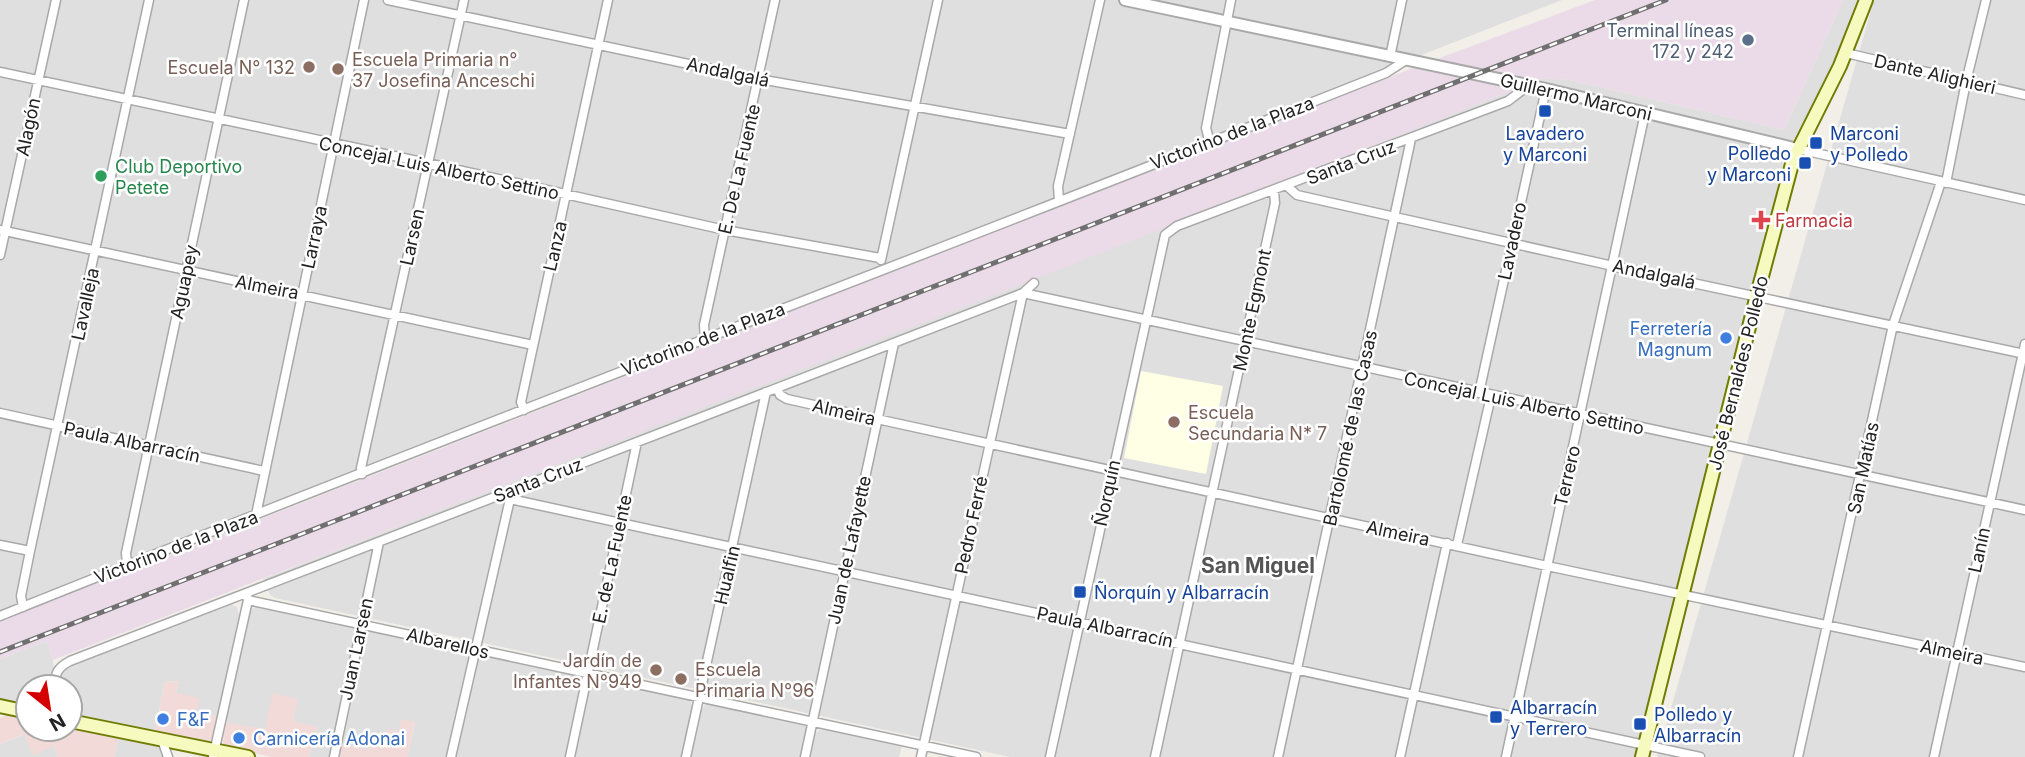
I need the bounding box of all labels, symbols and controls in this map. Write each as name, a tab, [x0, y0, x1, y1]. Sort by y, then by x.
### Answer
place label: Terminal líneas 172 y 242	[1606, 20, 1734, 62]
marker: Terminal líneas 172 y 242	[1740, 32, 1756, 48]
place label: Escuela Primaria n° 37 Josefina Anceschi	[352, 49, 535, 91]
street label: Dante Alighieri	[1872, 50, 1998, 98]
street label: Andalgalá	[685, 53, 771, 91]
place label: Escuela N° 132	[167, 57, 295, 78]
marker: Escuela N° 132	[301, 59, 317, 75]
marker: Escuela Primaria n° 37 Josefina Anceschi	[330, 61, 346, 77]
street label: Guillermo Marconi	[1498, 69, 1654, 125]
street label: Victorino de la Plaza	[1147, 92, 1317, 174]
street label: Alagón	[12, 96, 44, 158]
street label: E. De La Fuente	[714, 102, 764, 236]
marker: Lavadero y Marconi	[1537, 103, 1553, 119]
place label: Lavadero y Marconi	[1503, 123, 1587, 165]
place label: Marconi y Polledo	[1830, 123, 1908, 165]
street label: Concejal Luis Alberto Settino	[317, 132, 561, 204]
street label: Santa Cruz	[1303, 135, 1399, 189]
marker: Marconi y Polledo	[1808, 135, 1824, 151]
place label: Polledo y Marconi	[1707, 143, 1791, 185]
marker: Polledo y Marconi	[1797, 155, 1813, 171]
place label: Club Deportivo Petete	[115, 156, 242, 198]
marker: Club Deportivo Petete	[93, 168, 109, 184]
street label: Lavadero	[1494, 200, 1530, 282]
street label: Larraya	[297, 203, 331, 271]
street label: Larsen	[396, 207, 428, 267]
place label: Farmacia	[1775, 210, 1853, 231]
marker: Farmacia	[1753, 212, 1769, 228]
street label: Lanza	[539, 219, 571, 273]
street label: Aguapey	[166, 243, 202, 321]
street label: Monte Egmont	[1229, 247, 1275, 373]
street label: Andalgalá	[1611, 255, 1697, 293]
street label: Lavalleja	[67, 266, 103, 342]
street label: Almeira	[233, 271, 301, 303]
street label: José Bernaldes Polledo	[1704, 273, 1772, 473]
street label: Victorino de la Plaza	[618, 298, 788, 380]
place label: Ferretería Magnum	[1630, 318, 1712, 360]
street label: Bartolomé de las Casas	[1319, 328, 1381, 528]
marker: Ferretería Magnum	[1718, 330, 1734, 346]
street label: Concejal Luis Alberto Settino	[1402, 367, 1646, 439]
street label: Almeira	[810, 395, 878, 429]
place label: Escuela Secundaria N* 7	[1188, 402, 1327, 444]
marker: Escuela Secundaria N* 7	[1166, 414, 1182, 430]
street label: Paula Albarracín	[62, 417, 202, 467]
street label: San Matías	[1843, 420, 1883, 516]
street label: Terrero	[1550, 443, 1584, 509]
street label: Santa Cruz	[490, 453, 586, 507]
street label: Ñorquín	[1089, 458, 1124, 528]
street label: Juan de Lafayette	[823, 474, 875, 626]
street label: Pedro Ferré	[950, 474, 992, 576]
street label: E. de La Fuente	[588, 493, 636, 625]
street label: Victorino de la Plaza	[91, 506, 261, 588]
street label: Almeira	[1364, 516, 1432, 550]
street label: Lanín	[1964, 525, 1994, 575]
street label: Hualfin	[710, 543, 744, 607]
district label: San Miguel	[1201, 553, 1315, 578]
place label: Ñorquín y Albarracín	[1094, 581, 1269, 603]
marker: Ñorquín y Albarracín	[1072, 584, 1088, 600]
street label: Juan Larsen	[335, 596, 377, 702]
street label: Paula Albarracín	[1035, 602, 1175, 652]
street label: Albarellos	[405, 623, 491, 663]
street label: Almeira	[1918, 635, 1986, 669]
place label: Jardín de Infantes N°949	[513, 650, 642, 692]
place label: Escuela Primaria N°96	[695, 659, 814, 701]
marker: Jardín de Infantes N°949	[648, 662, 664, 678]
marker: Escuela Primaria N°96	[673, 671, 689, 687]
north arrow	[14, 673, 84, 743]
place label: Albarracín y Terrero	[1510, 697, 1597, 739]
place label: Polledo y Albarracín	[1654, 704, 1741, 746]
text: N	[45, 709, 69, 736]
place label: F&F	[177, 709, 210, 730]
marker: Albarracín y Terrero	[1488, 709, 1504, 725]
marker: F&F	[155, 711, 171, 727]
marker: Polledo y Albarracín	[1632, 716, 1648, 732]
place label: Carnicería Adonai	[253, 728, 405, 749]
marker: Carnicería Adonai	[231, 730, 247, 746]

